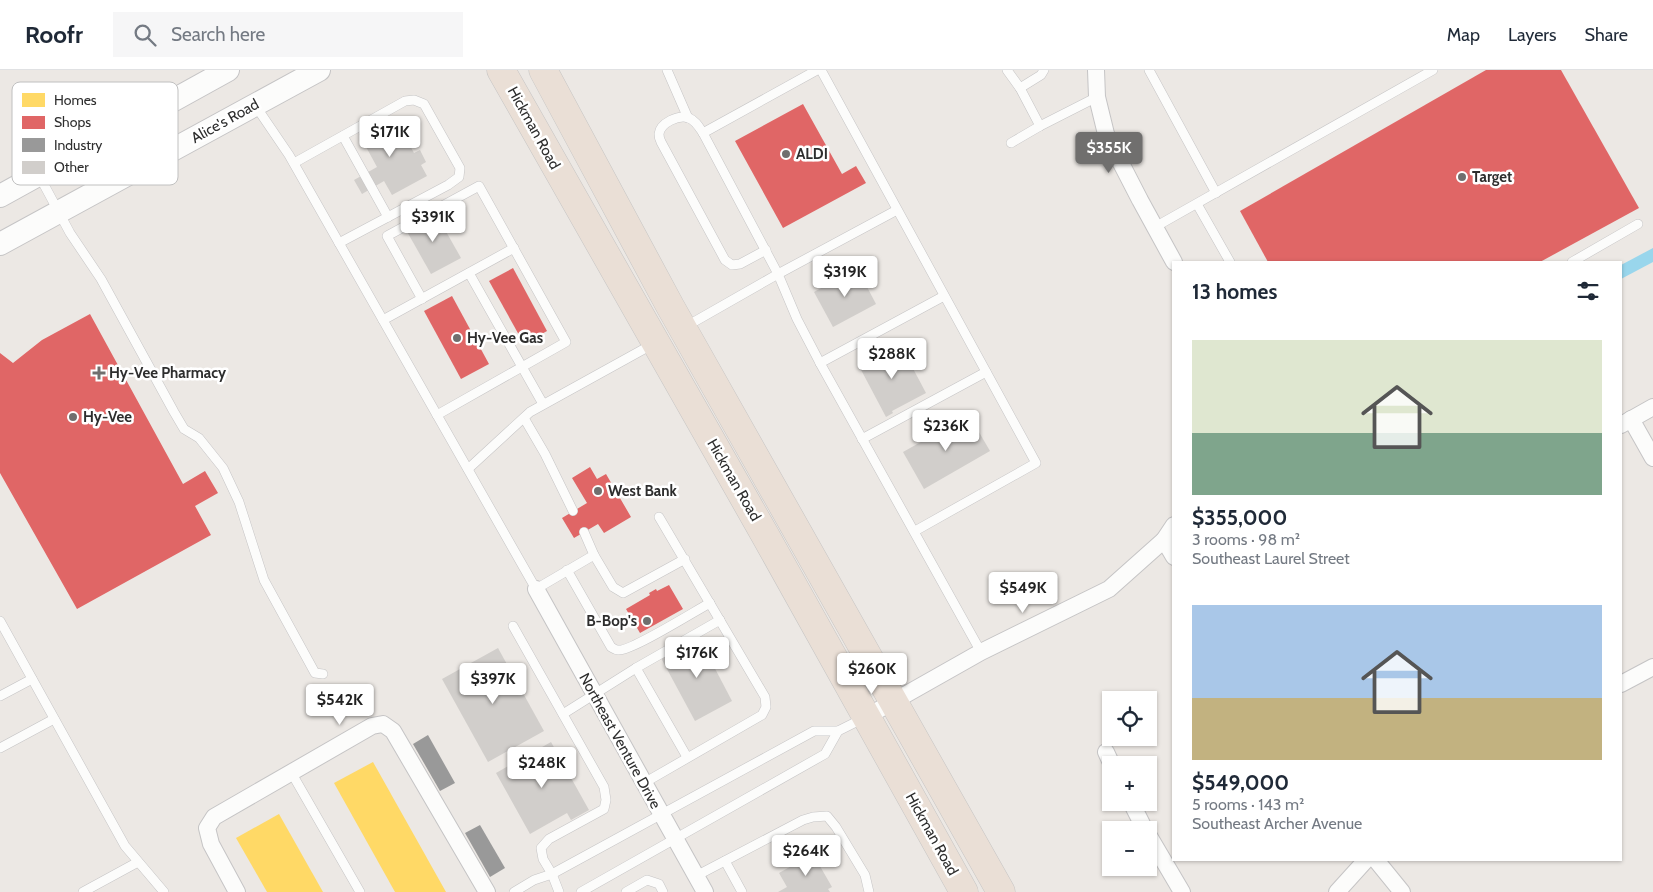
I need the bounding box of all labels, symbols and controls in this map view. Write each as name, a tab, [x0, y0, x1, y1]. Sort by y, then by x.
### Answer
search box	[113, 12, 463, 57]
text: Roofr	[25, 20, 83, 49]
icon: search	[131, 21, 159, 49]
text: Search here	[171, 23, 265, 46]
text: Map	[1447, 24, 1480, 46]
text: Layers	[1508, 24, 1557, 46]
text: Share	[1585, 24, 1628, 46]
legend	[12, 82, 178, 185]
street label: Hickman Road	[504, 83, 564, 173]
text: Homes	[54, 91, 97, 109]
street label: Alice's Road	[188, 95, 262, 147]
text: Shops	[54, 113, 91, 131]
pin: $171K	[355, 116, 425, 158]
text: $171K	[370, 122, 410, 141]
pin: $355K	[1074, 132, 1144, 174]
text: Industry	[54, 136, 102, 154]
text: $355K	[1086, 138, 1132, 157]
place label: ALDI	[796, 145, 828, 163]
marker: ALDI	[780, 148, 792, 160]
text: Other	[54, 158, 89, 176]
place label: Target	[1472, 168, 1512, 186]
marker: Target	[1456, 171, 1468, 183]
pin: $391K	[398, 200, 468, 243]
text: $391K	[412, 207, 454, 226]
pin: $319K	[810, 256, 880, 298]
text: $319K	[824, 262, 866, 281]
icon: filters	[1574, 277, 1602, 305]
text: 13 homes	[1192, 279, 1277, 304]
place label: Hy-Vee Gas	[467, 329, 543, 347]
marker: Hy-Vee Gas	[451, 332, 463, 344]
pin: $288K	[857, 338, 927, 380]
text: $288K	[868, 344, 916, 363]
place label: Hy-Vee Pharmacy	[109, 364, 227, 382]
marker: Hy-Vee Pharmacy	[93, 367, 105, 379]
icon: home	[1352, 372, 1442, 462]
place label: Hy-Vee	[83, 408, 132, 426]
pin: $236K	[911, 410, 981, 452]
marker: Hy-Vee	[67, 411, 79, 423]
text: $236K	[923, 416, 969, 435]
street label: Hickman Road	[703, 436, 765, 524]
place label: West Bank	[608, 482, 678, 500]
marker: West Bank	[592, 485, 604, 497]
text: $355,000	[1192, 505, 1287, 530]
text: 3 rooms · 98 m²	[1192, 530, 1300, 549]
text: Southeast Laurel Street	[1192, 549, 1350, 568]
pin: $549K	[988, 572, 1058, 614]
text: $549K	[1000, 578, 1046, 597]
place label: B-Bop's	[586, 612, 637, 630]
marker: B-Bop's	[641, 615, 653, 627]
pin: $176K	[662, 636, 732, 679]
icon: home	[1352, 637, 1442, 727]
text: $176K	[676, 643, 718, 662]
pin: $260K	[837, 652, 907, 695]
text: $260K	[848, 659, 896, 678]
pin: $397K	[458, 662, 528, 705]
text: $397K	[470, 669, 516, 688]
street label: Northeast Venture Drive	[575, 670, 665, 812]
pin: $542K	[305, 684, 375, 726]
text: $542K	[317, 690, 363, 709]
map controls	[1102, 691, 1157, 876]
button: locate	[1102, 691, 1157, 746]
pin: $248K	[507, 746, 577, 789]
text: $248K	[518, 753, 566, 772]
button: +	[1102, 756, 1157, 811]
text: $549,000	[1192, 770, 1289, 795]
street label: Hickman Road	[902, 789, 962, 879]
text: 5 rooms · 143 m²	[1192, 795, 1304, 814]
text: Southeast Archer Avenue	[1192, 814, 1362, 833]
button: −	[1102, 821, 1157, 876]
pin: $264K	[771, 834, 841, 877]
text: $264K	[783, 841, 829, 860]

